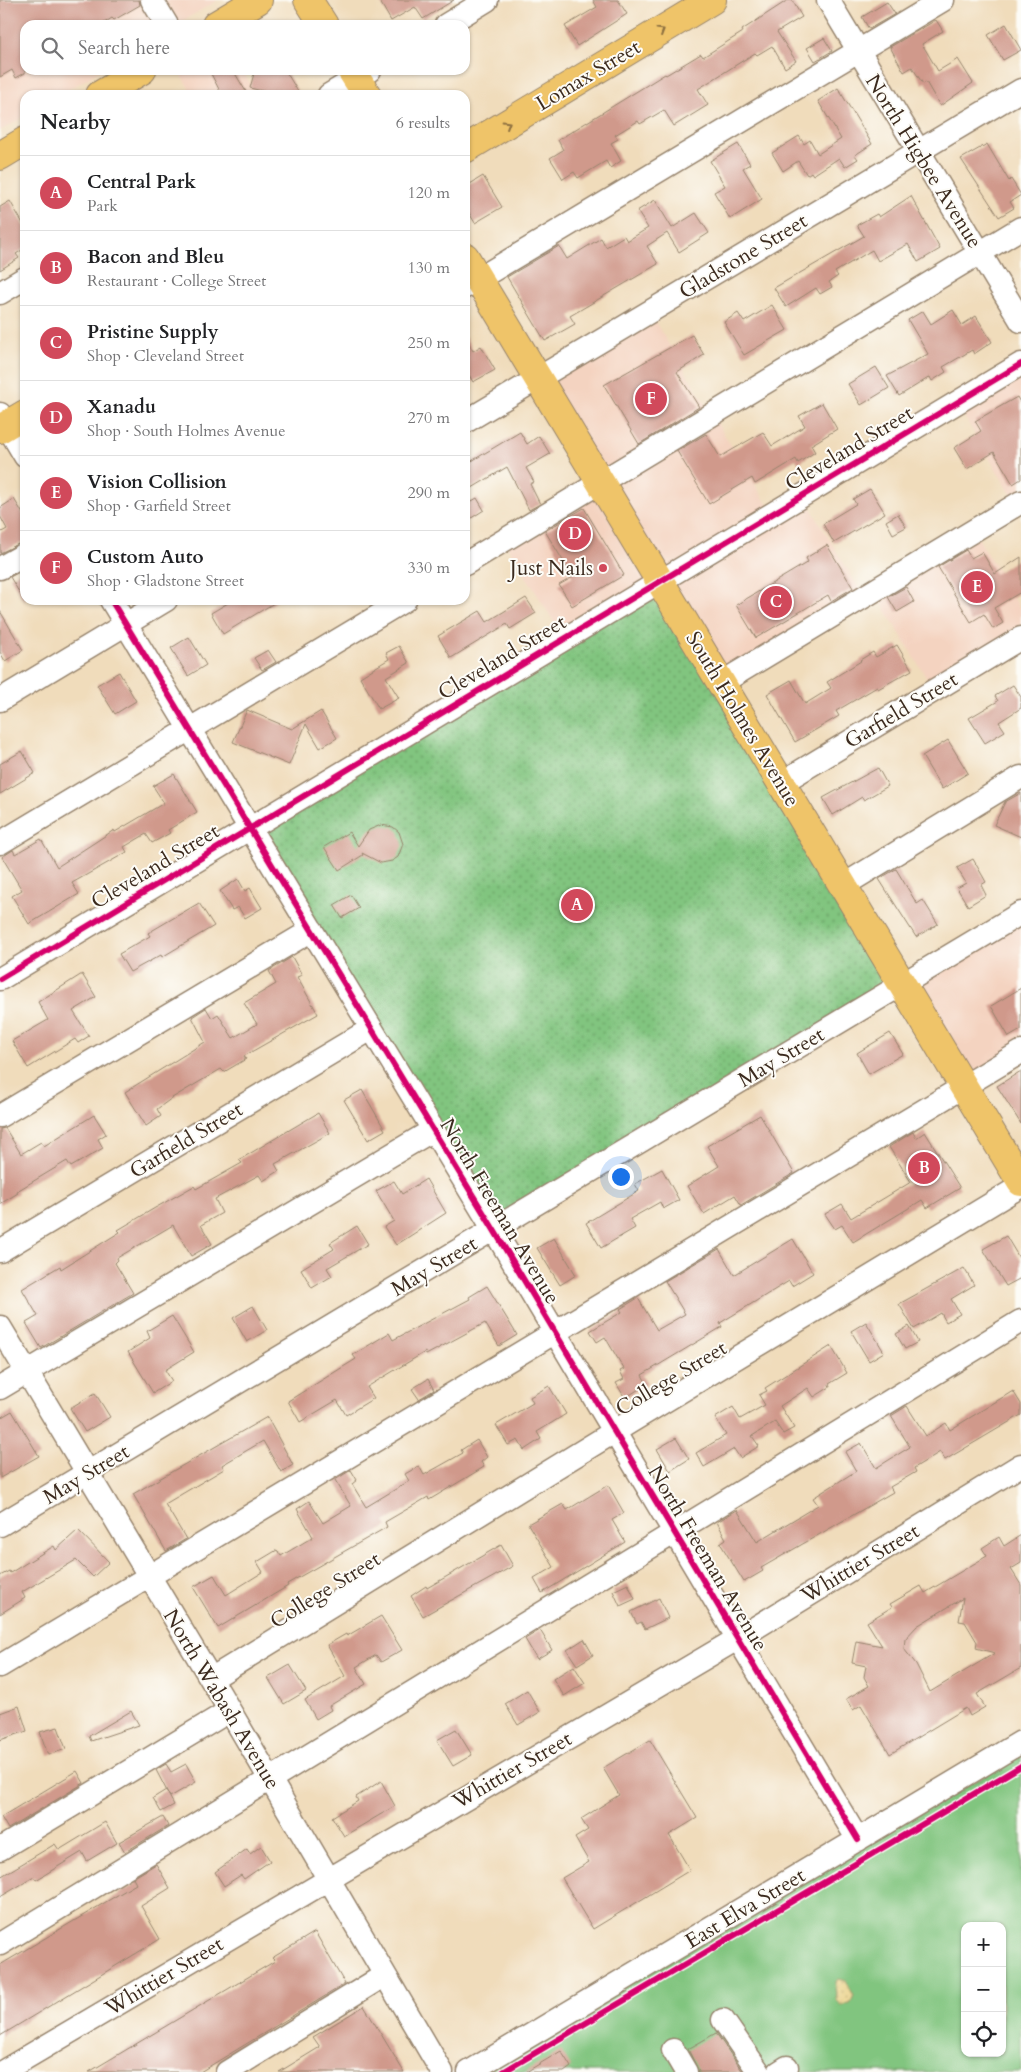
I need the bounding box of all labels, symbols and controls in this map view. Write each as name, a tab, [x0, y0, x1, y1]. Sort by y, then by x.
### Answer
search box	[20, 20, 470, 75]
one-way arrow	[655, 27, 664, 37]
street label: Lomax Street	[530, 33, 646, 118]
icon: search	[38, 34, 66, 62]
text: Search here	[78, 35, 170, 61]
street label: North Higbee Avenue	[858, 69, 989, 254]
text: Nearby	[40, 108, 111, 137]
text: 6 results	[396, 112, 450, 134]
one-way arrow	[501, 120, 510, 130]
text: Central Park	[87, 169, 196, 195]
text: A	[50, 182, 62, 204]
text: 120 m	[408, 182, 450, 204]
text: Park	[87, 195, 118, 217]
street label: Gladstone Street	[674, 207, 813, 306]
text: Bacon and Bleu	[87, 244, 224, 270]
text: B	[50, 257, 62, 279]
text: 130 m	[408, 257, 450, 279]
text: Restaurant · College Street	[87, 270, 266, 292]
text: Pristine Supply	[87, 319, 218, 345]
text: C	[50, 332, 62, 354]
text: 250 m	[408, 332, 450, 354]
text: Shop · Cleveland Street	[87, 345, 244, 367]
pin: F	[635, 380, 667, 418]
text: Xanadu	[87, 394, 156, 420]
street label: Cleveland Street	[780, 399, 919, 498]
text: D	[49, 407, 63, 429]
text: 270 m	[408, 407, 450, 429]
text: Shop · South Holmes Avenue	[87, 420, 286, 442]
text: Vision Collision	[87, 469, 227, 495]
text: E	[51, 482, 61, 504]
text: 290 m	[408, 482, 450, 504]
text: Shop · Garfield Street	[87, 495, 231, 517]
pin: D	[559, 515, 591, 553]
text: Custom Auto	[87, 544, 204, 570]
place label: Just Nails	[507, 554, 593, 583]
text: F	[51, 557, 61, 579]
text: 330 m	[408, 557, 450, 579]
marker: Just Nails	[597, 562, 609, 574]
pin: E	[961, 568, 993, 606]
text: Shop · Gladstone Street	[87, 570, 244, 592]
pin: C	[760, 583, 792, 621]
street label: Cleveland Street	[433, 608, 572, 707]
street label: South Holmes Avenue	[679, 626, 806, 812]
street label: Garfield Street	[839, 665, 964, 756]
street label: Cleveland Street	[86, 817, 225, 916]
pin: A	[561, 886, 593, 924]
street label: May Street	[733, 1020, 830, 1095]
street label: Garfield Street	[124, 1095, 249, 1186]
street label: North Freeman Avenue	[433, 1113, 567, 1310]
pin: B	[908, 1149, 940, 1187]
your location	[608, 1164, 634, 1190]
street label: May Street	[386, 1229, 483, 1304]
street label: College Street	[610, 1334, 733, 1423]
street label: May Street	[38, 1437, 135, 1512]
street label: North Freeman Avenue	[641, 1460, 775, 1657]
street label: Whittier Street	[795, 1517, 925, 1611]
street label: College Street	[265, 1545, 386, 1636]
street label: North Wabash Avenue	[156, 1604, 287, 1795]
street label: Whittier Street	[446, 1724, 577, 1817]
street label: East Elva Street	[680, 1861, 811, 1956]
map controls	[961, 1922, 1006, 2057]
button: +	[961, 1922, 1006, 1967]
street label: Whittier Street	[99, 1930, 229, 2024]
button: −	[961, 1967, 1006, 2012]
button: locate	[961, 2012, 1006, 2057]

